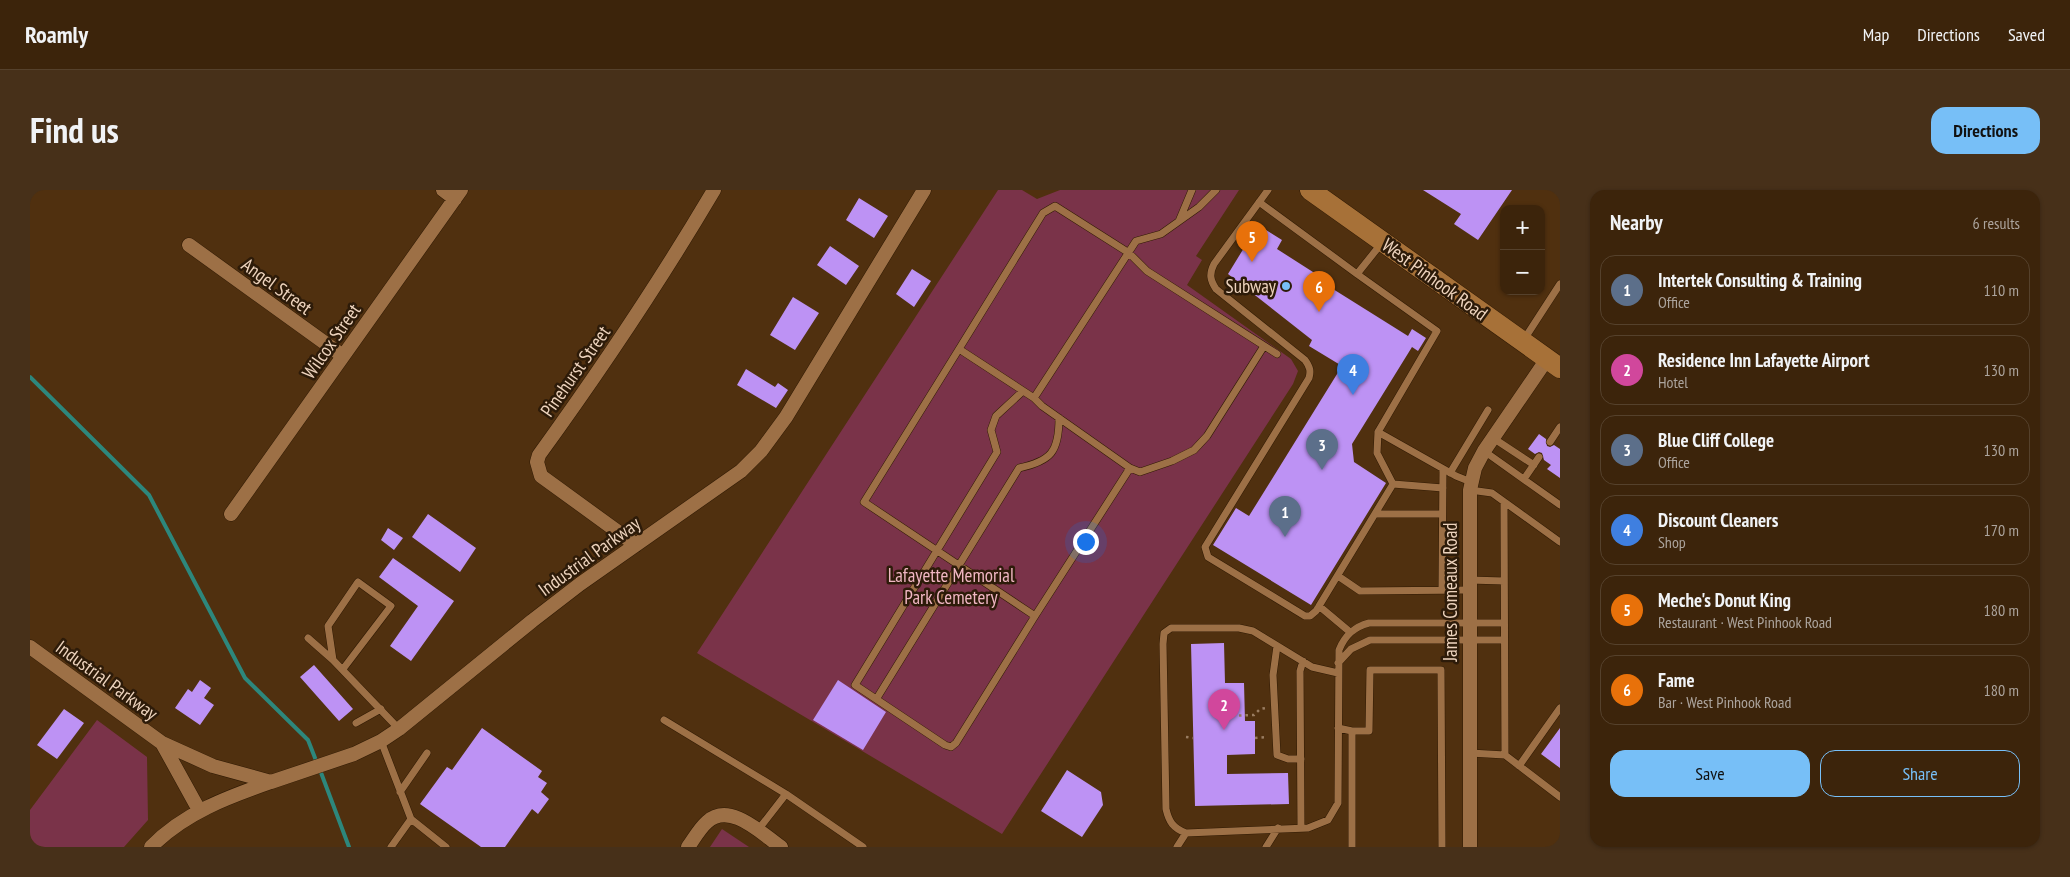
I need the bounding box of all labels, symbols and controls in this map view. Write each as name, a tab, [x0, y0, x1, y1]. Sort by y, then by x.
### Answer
text: Roamly	[25, 19, 88, 50]
text: Map	[1863, 23, 1889, 46]
text: Directions	[1917, 23, 1980, 46]
text: Saved	[2008, 23, 2045, 46]
text: Find us	[30, 107, 119, 153]
button: Directions	[1931, 107, 2040, 154]
map controls	[1500, 205, 1545, 295]
button: +	[1500, 205, 1545, 250]
text: Nearby	[1610, 209, 1663, 236]
text: 6 results	[1973, 213, 2020, 233]
pin: 5	[1236, 221, 1268, 262]
street label: West Pinhook Road	[1377, 233, 1493, 325]
button: −	[1500, 250, 1545, 295]
street label: Angel Street	[237, 252, 318, 320]
text: Intertek Consulting & Training	[1658, 268, 1862, 292]
pin: 6	[1303, 271, 1335, 312]
place label: Subway	[1226, 274, 1277, 298]
marker: Subway	[1280, 280, 1292, 292]
text: 1	[1623, 280, 1631, 300]
text: 110 m	[1984, 280, 2019, 300]
text: Office	[1658, 292, 1690, 312]
street label: Wilcox Street	[296, 298, 366, 383]
street label: Pinehurst Street	[535, 320, 616, 421]
text: Residence Inn Lafayette Airport	[1658, 348, 1870, 372]
pin: 4	[1337, 354, 1369, 395]
text: 2	[1623, 360, 1631, 380]
text: 130 m	[1984, 360, 2019, 380]
text: Hotel	[1658, 372, 1688, 392]
text: Blue Cliff College	[1658, 428, 1774, 452]
pin: 3	[1306, 429, 1338, 470]
text: 3	[1623, 440, 1631, 460]
text: 130 m	[1984, 440, 2019, 460]
text: Office	[1658, 452, 1690, 472]
pin: 1	[1269, 496, 1301, 537]
text: Discount Cleaners	[1658, 508, 1778, 532]
street label: Industrial Parkway	[533, 510, 645, 601]
text: 4	[1623, 520, 1631, 540]
text: 170 m	[1984, 520, 2019, 540]
street label: James Comeaux Road	[1438, 522, 1462, 663]
your location	[1073, 529, 1099, 555]
text: Shop	[1658, 532, 1686, 552]
park label: Lafayette Memorial Park Cemetery	[888, 563, 1015, 609]
text: Meche's Donut King	[1658, 588, 1791, 612]
text: 5	[1623, 600, 1631, 620]
text: 180 m	[1984, 600, 2019, 620]
text: Restaurant · West Pinhook Road	[1658, 612, 1832, 632]
street label: Industrial Parkway	[51, 635, 163, 726]
text: Fame	[1658, 668, 1695, 692]
text: 6	[1623, 680, 1631, 700]
text: 180 m	[1984, 680, 2019, 700]
pin: 2	[1208, 689, 1240, 730]
text: Bar · West Pinhook Road	[1658, 692, 1791, 712]
button: Save	[1610, 750, 1810, 797]
button: Share	[1820, 750, 2020, 797]

